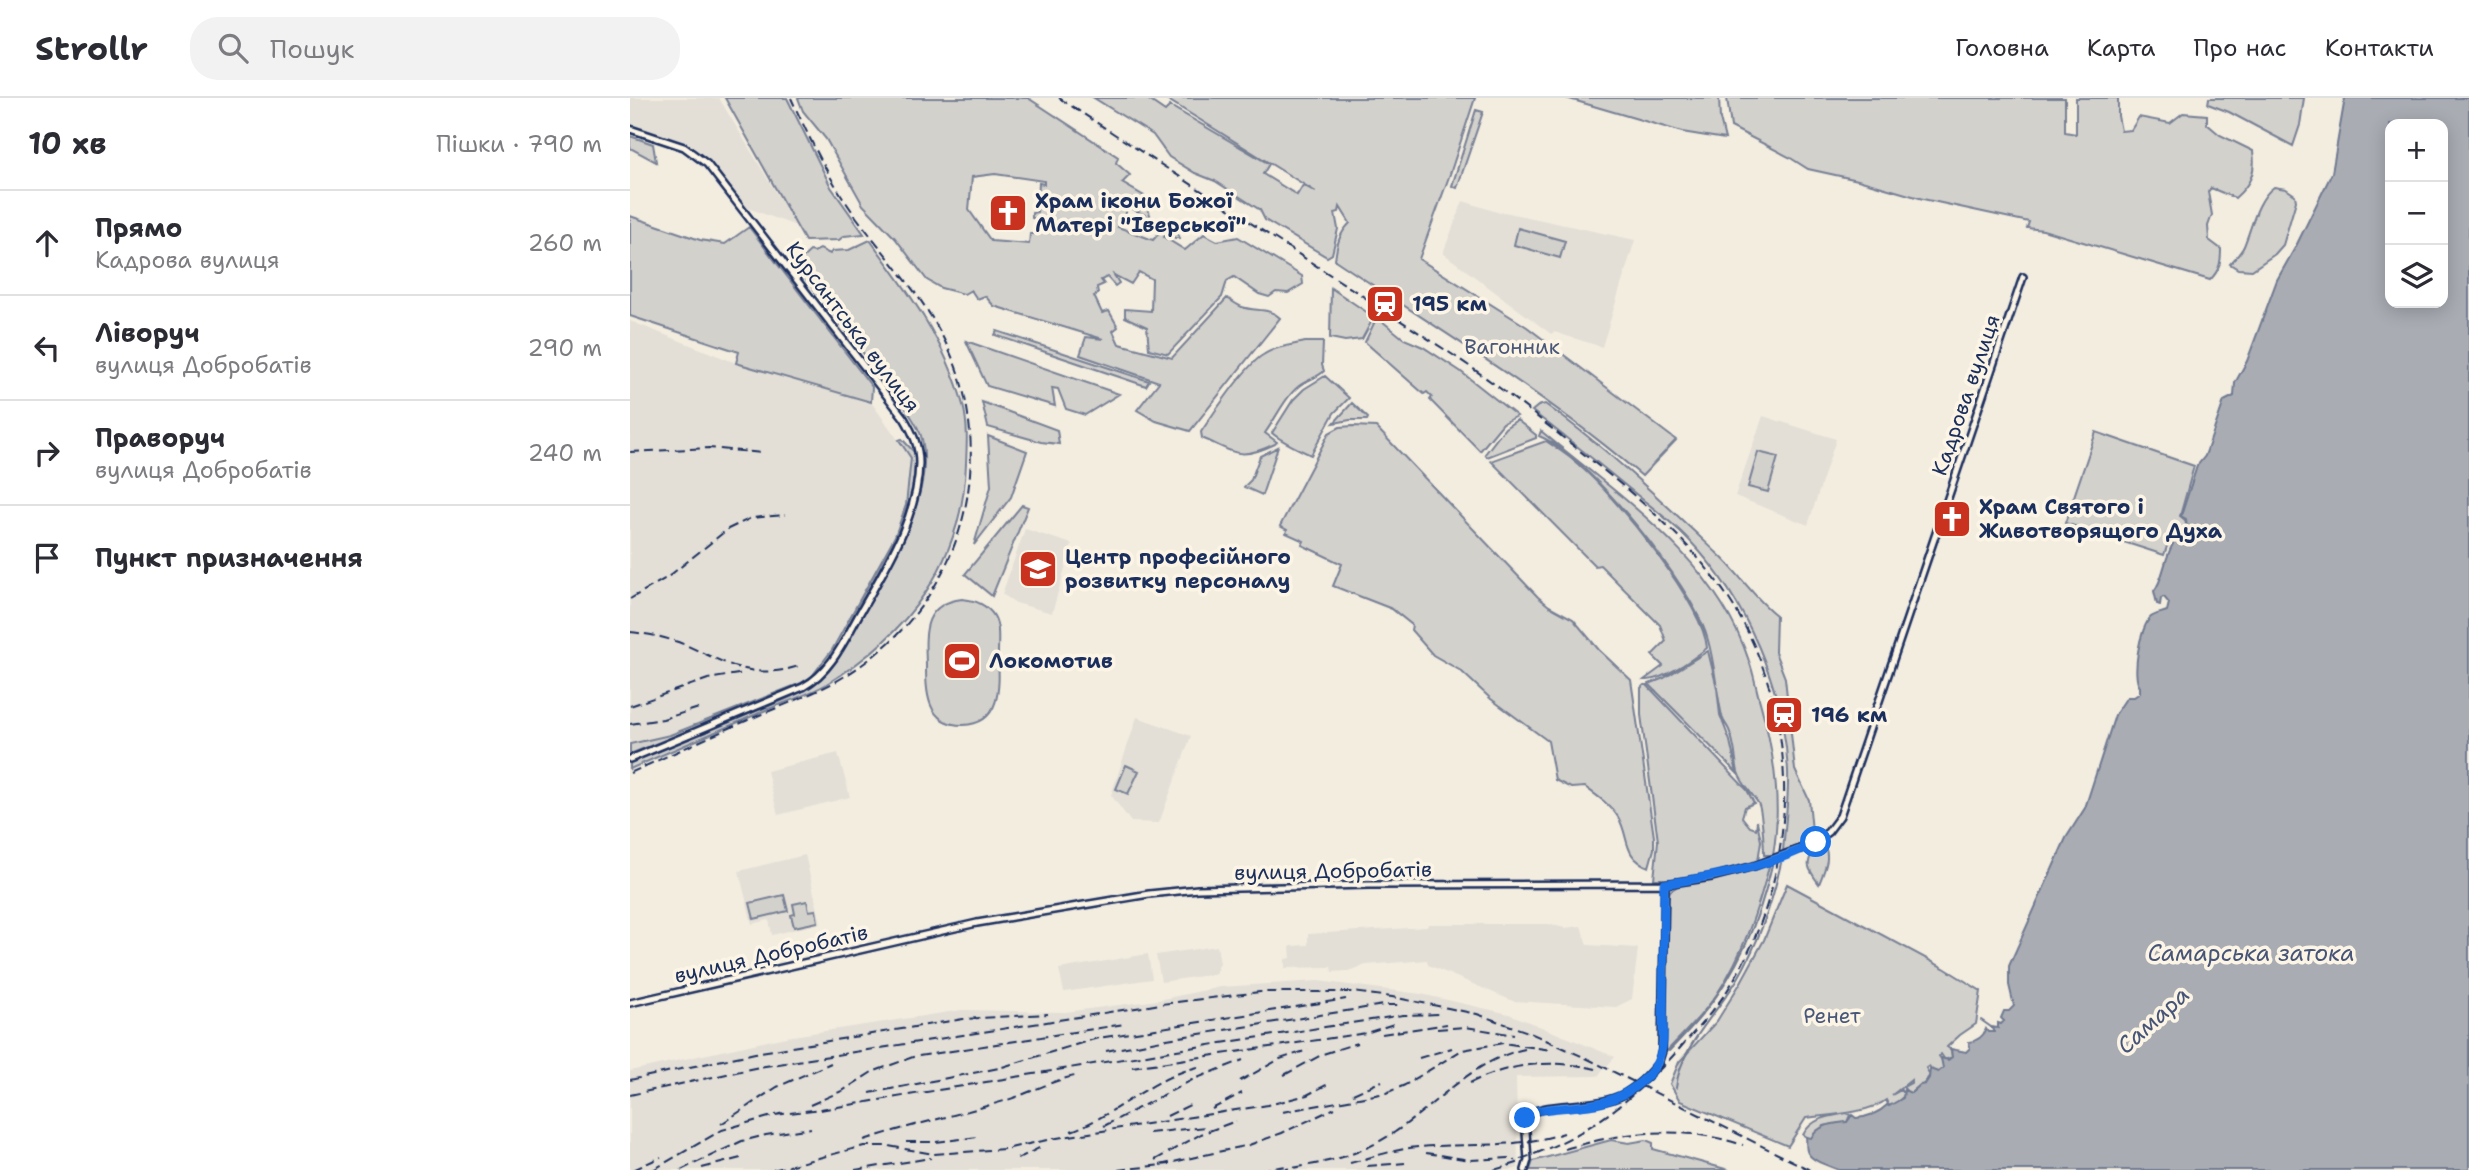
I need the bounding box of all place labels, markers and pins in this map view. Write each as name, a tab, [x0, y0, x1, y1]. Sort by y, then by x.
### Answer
place label: Храм ікони Божої Матері "Іверської"	[1035, 187, 1247, 239]
church icon: Храм ікони Божої Матері "Іверської"	[987, 192, 1029, 234]
station icon: 195 км	[1364, 283, 1406, 325]
place label: 195 км	[1412, 290, 1487, 318]
place label: Храм Святого і Животворящого Духа	[1979, 493, 2223, 545]
church icon: Храм Святого і Животворящого Духа	[1931, 498, 1973, 540]
place label: Центр професійного розвитку персоналу	[1065, 543, 1291, 595]
school or university icon: Центр професійного розвитку персоналу	[1017, 548, 1059, 590]
sports icon: Локомотив	[941, 640, 983, 682]
place label: Локомотив	[989, 647, 1113, 675]
station icon: 196 км	[1763, 694, 1805, 736]
place label: 196 км	[1811, 701, 1888, 729]

